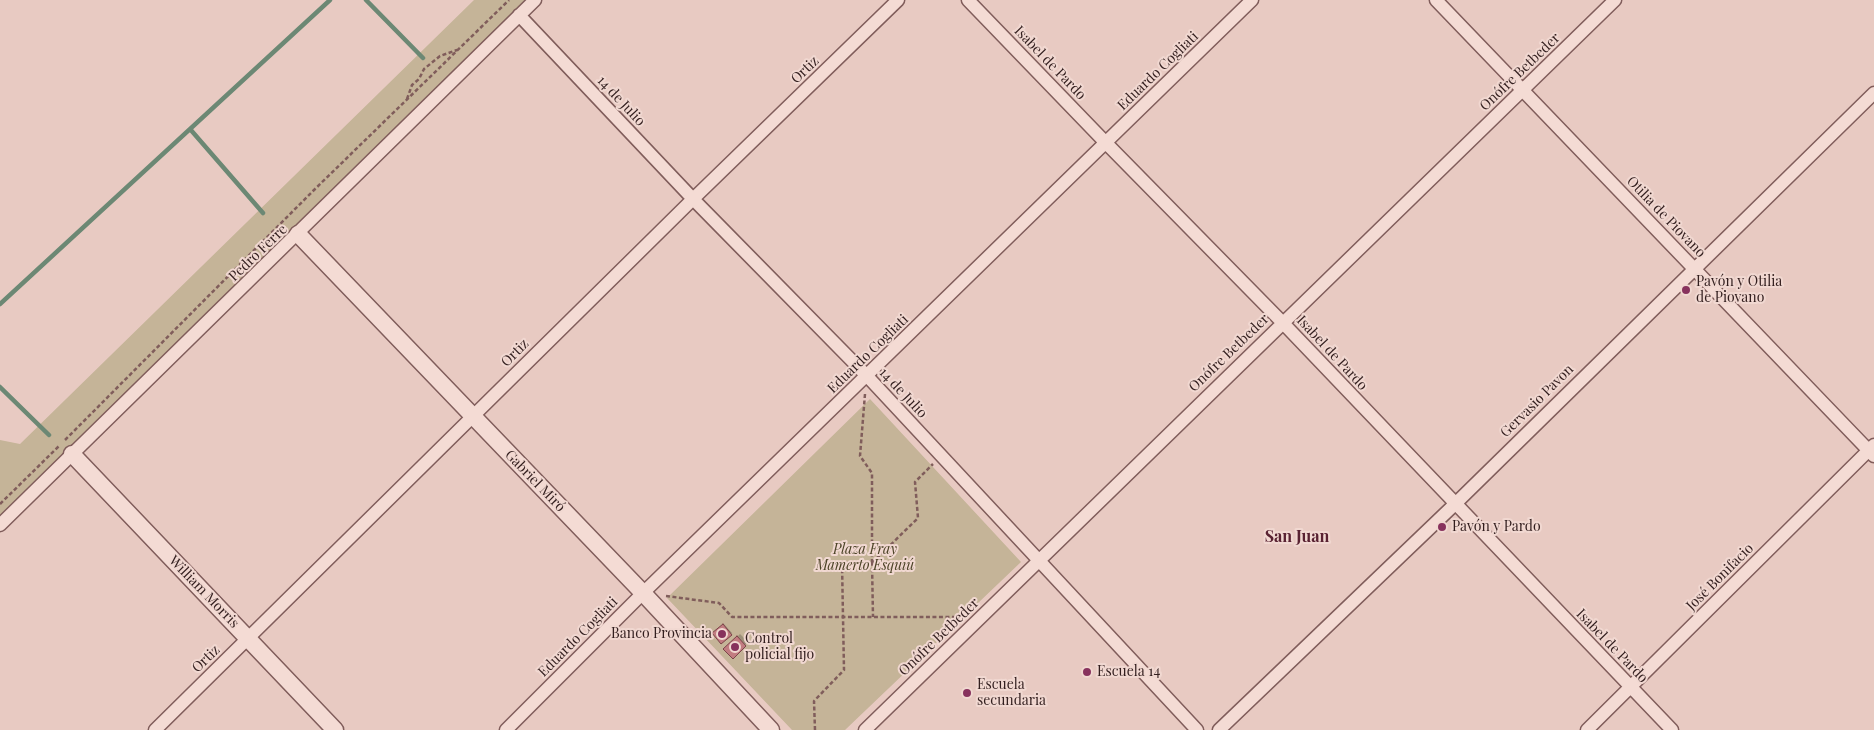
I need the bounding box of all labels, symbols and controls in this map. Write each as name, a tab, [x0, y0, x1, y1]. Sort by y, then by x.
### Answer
street label: Isabel de Pardo	[1011, 23, 1089, 103]
street label: Eduardo Cogliati	[1114, 28, 1202, 114]
street label: Onófre Betbeder	[1476, 30, 1564, 114]
street label: Ortiz	[788, 53, 822, 87]
street label: 14 de Julio	[594, 72, 648, 130]
street label: Otilia de Piovano	[1623, 173, 1709, 261]
street label: Pedro Ferre	[225, 221, 291, 285]
place label: Pavón y Otilia de Piovano	[1696, 274, 1782, 306]
marker: Pavón y Otilia de Piovano	[1680, 284, 1692, 296]
street label: Eduardo Cogliati	[824, 311, 912, 397]
street label: Onófre Betbeder	[1185, 311, 1273, 395]
street label: Isabel de Pardo	[1293, 312, 1371, 394]
street label: Ortiz	[498, 336, 532, 370]
street label: Gervasio Pavon	[1497, 361, 1577, 441]
street label: 14 de Julio	[876, 364, 930, 422]
street label: Gabriel Miró	[501, 447, 569, 515]
place label: Pavón y Pardo	[1452, 519, 1541, 535]
marker: Pavón y Pardo	[1436, 521, 1448, 533]
district label: San Juan	[1265, 527, 1329, 547]
street label: José Bonifacio	[1683, 540, 1757, 614]
park label: Plaza Fray Mamerto Esquiú	[816, 542, 914, 574]
street label: William Morris	[165, 552, 243, 632]
street label: Eduardo Cogliati	[535, 594, 621, 680]
street label: Onófre Betbeder	[895, 595, 983, 679]
street label: Isabel de Pardo	[1573, 606, 1651, 686]
place label: Banco Provincia	[611, 626, 712, 642]
marker: Banco Provincia	[716, 628, 728, 640]
place label: Control policial fijo	[745, 631, 814, 664]
marker: Control policial fijo	[729, 641, 741, 653]
street label: Ortiz	[189, 642, 223, 676]
place label: Escuela 14	[1097, 664, 1160, 680]
marker: Escuela 14	[1081, 666, 1093, 678]
place label: Escuela secundaria	[977, 677, 1046, 710]
marker: Escuela secundaria	[961, 687, 973, 699]

